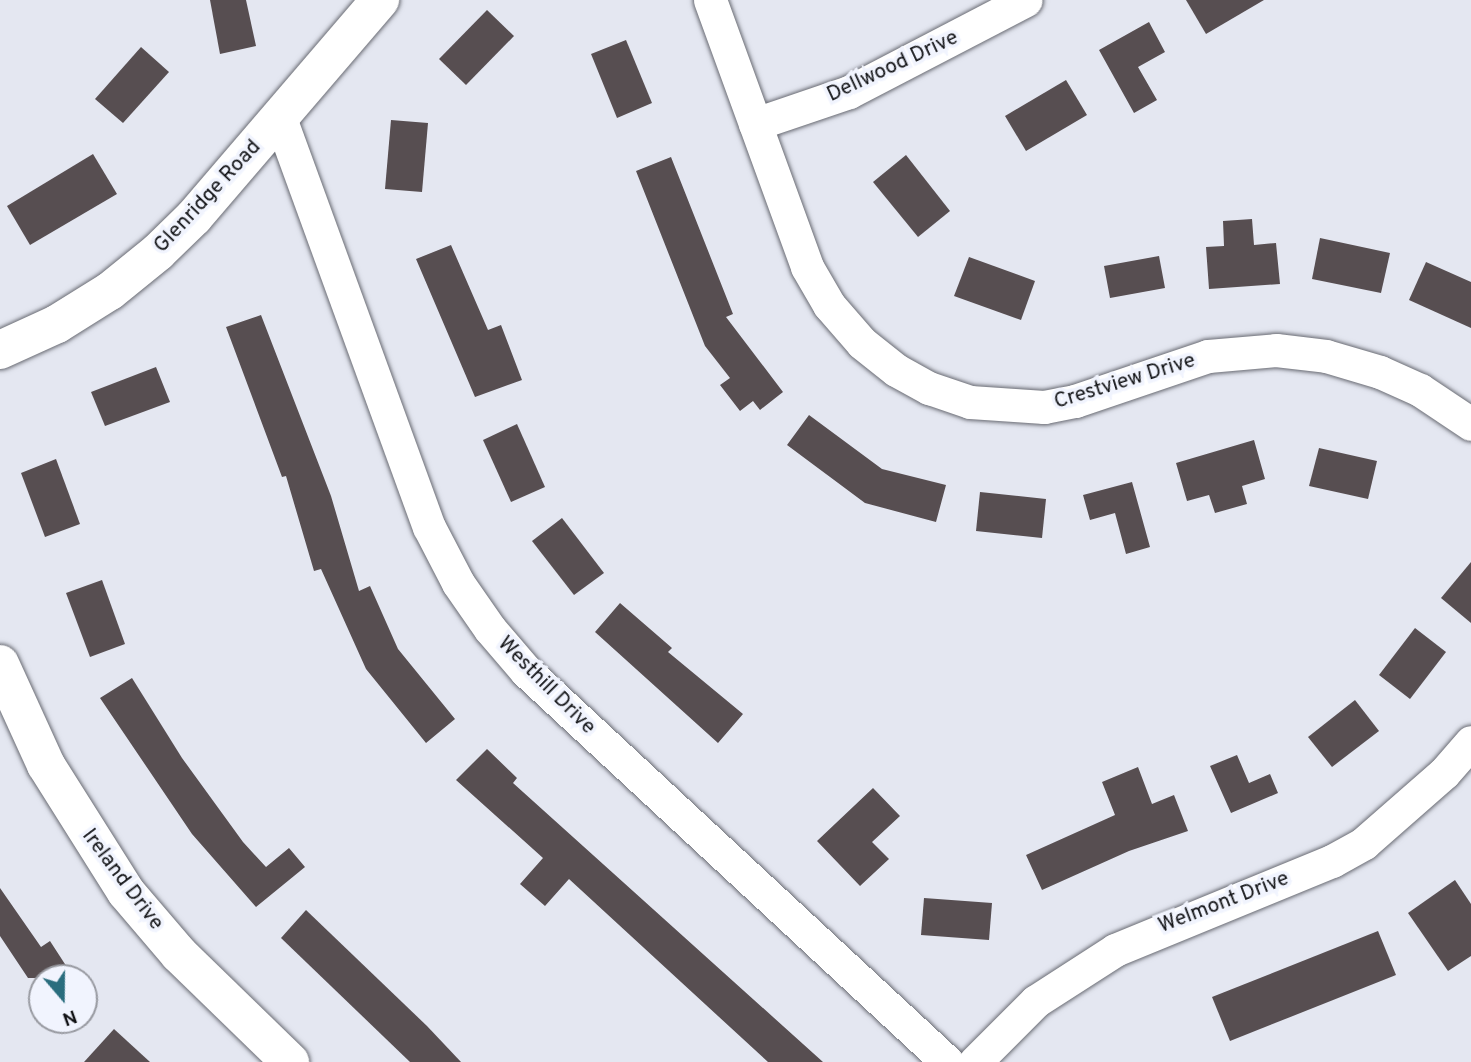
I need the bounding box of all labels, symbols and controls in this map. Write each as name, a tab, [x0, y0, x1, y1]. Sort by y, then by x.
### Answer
street label: Dellwood Drive	[823, 26, 963, 108]
street label: Glenridge Road	[149, 135, 267, 259]
street label: Crestview Drive	[1051, 349, 1199, 415]
street label: Westhill Drive	[492, 632, 600, 740]
street label: Ireland Drive	[76, 824, 168, 936]
street label: Welmont Drive	[1155, 867, 1293, 939]
north arrow	[28, 964, 98, 1034]
text: N	[59, 1003, 80, 1030]

